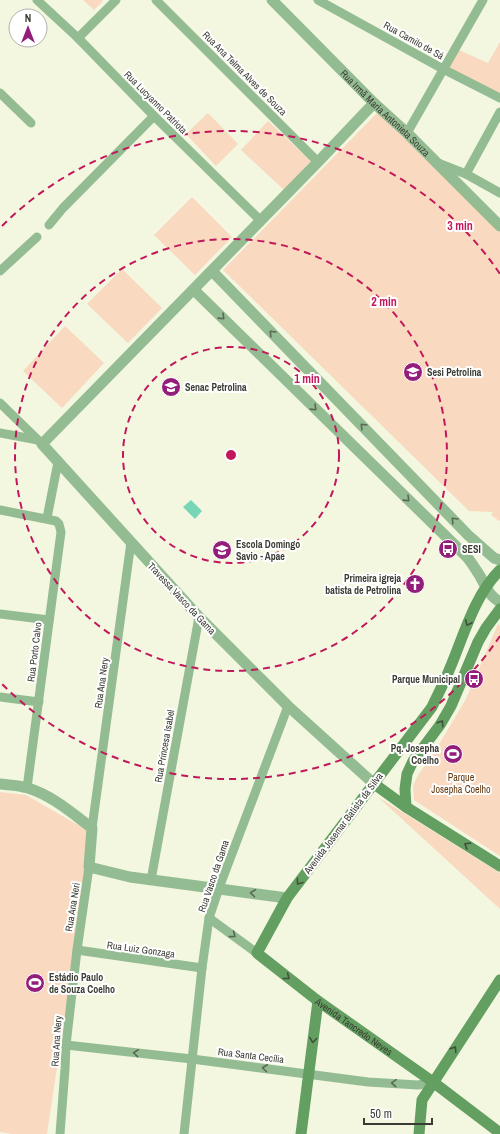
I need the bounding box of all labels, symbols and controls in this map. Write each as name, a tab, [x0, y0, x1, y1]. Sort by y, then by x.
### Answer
north arrow	[8, 8, 48, 48]
text: N	[25, 11, 31, 25]
street label: Rua Camilo de Sá	[381, 19, 447, 63]
street label: Rua Ana Telma Alves de Souza	[200, 28, 290, 119]
street label: Rua Irmã Maria Antonieta Souza	[338, 67, 433, 160]
street label: Rua Lucyanno Patriota	[121, 68, 190, 137]
text: 3 min	[447, 218, 473, 234]
text: 2 min	[371, 294, 397, 310]
one-way arrow	[217, 312, 225, 320]
one-way arrow	[269, 330, 277, 338]
school or university icon: Sesi Petrolina	[402, 361, 424, 383]
place label: Sesi Petrolina	[427, 366, 482, 379]
text: 1 min	[294, 371, 320, 387]
school or university icon: Senac Petrolina	[160, 376, 182, 398]
place label: Senac Petrolina	[185, 381, 247, 394]
one-way arrow	[309, 403, 317, 411]
one-way arrow	[360, 423, 368, 431]
centre of rings	[224, 448, 238, 462]
one-way arrow	[402, 494, 410, 502]
one-way arrow	[451, 517, 458, 525]
place label: Escola Domingo Savio - Apae	[236, 538, 300, 563]
bus stop icon: SESI	[437, 538, 459, 560]
school or university icon: Escola Domingo Savio - Apae	[211, 539, 233, 561]
place label: SESI	[462, 543, 481, 556]
street label: Travessa Vasco da Gama	[145, 560, 219, 637]
place label: Primeira igreja batista de Petrolina	[325, 572, 401, 597]
church icon: Primeira igreja batista de Petrolina	[404, 573, 426, 595]
one-way arrow	[465, 619, 473, 626]
street label: Rua Porto Calvo	[24, 621, 45, 683]
street label: Rua Ana Nery	[92, 656, 112, 709]
bus stop icon: Parque Municipal	[463, 668, 485, 690]
place label: Parque Municipal	[392, 673, 460, 686]
street label: Rua Princesa Isabel	[152, 708, 177, 784]
one-way arrow	[436, 720, 444, 727]
place label: Pq. Josepha Coelho	[391, 742, 439, 767]
sports icon: Pq. Josepha Coelho	[442, 743, 464, 765]
street label: Avenida Josemar Batista da Silva	[300, 770, 386, 877]
park label: Parque Josepha Coelho	[431, 771, 491, 796]
street label: Rua Vasco da Gama	[195, 838, 232, 914]
one-way arrow	[464, 842, 471, 850]
one-way arrow	[296, 878, 303, 885]
street label: Rua Ana Neri	[62, 882, 83, 932]
one-way arrow	[250, 889, 256, 898]
one-way arrow	[229, 931, 236, 938]
street label: Rua Luiz Gonzaga	[106, 938, 176, 961]
place label: Estádio Paulo de Souza Coelho	[49, 971, 115, 996]
sports icon: Estádio Paulo de Souza Coelho	[24, 972, 46, 994]
one-way arrow	[283, 973, 290, 980]
street label: Avenida Tancredo Neves	[312, 995, 395, 1059]
street label: Rua Ana Nery	[48, 1014, 65, 1067]
one-way arrow	[309, 1037, 318, 1043]
street label: Rua Santa Cecília	[217, 1045, 285, 1066]
one-way arrow	[450, 1046, 457, 1053]
one-way arrow	[133, 1049, 139, 1058]
one-way arrow	[262, 1064, 268, 1073]
one-way arrow	[391, 1079, 397, 1088]
scale bar	[364, 1100, 432, 1126]
text: 50 m	[370, 1106, 392, 1122]

